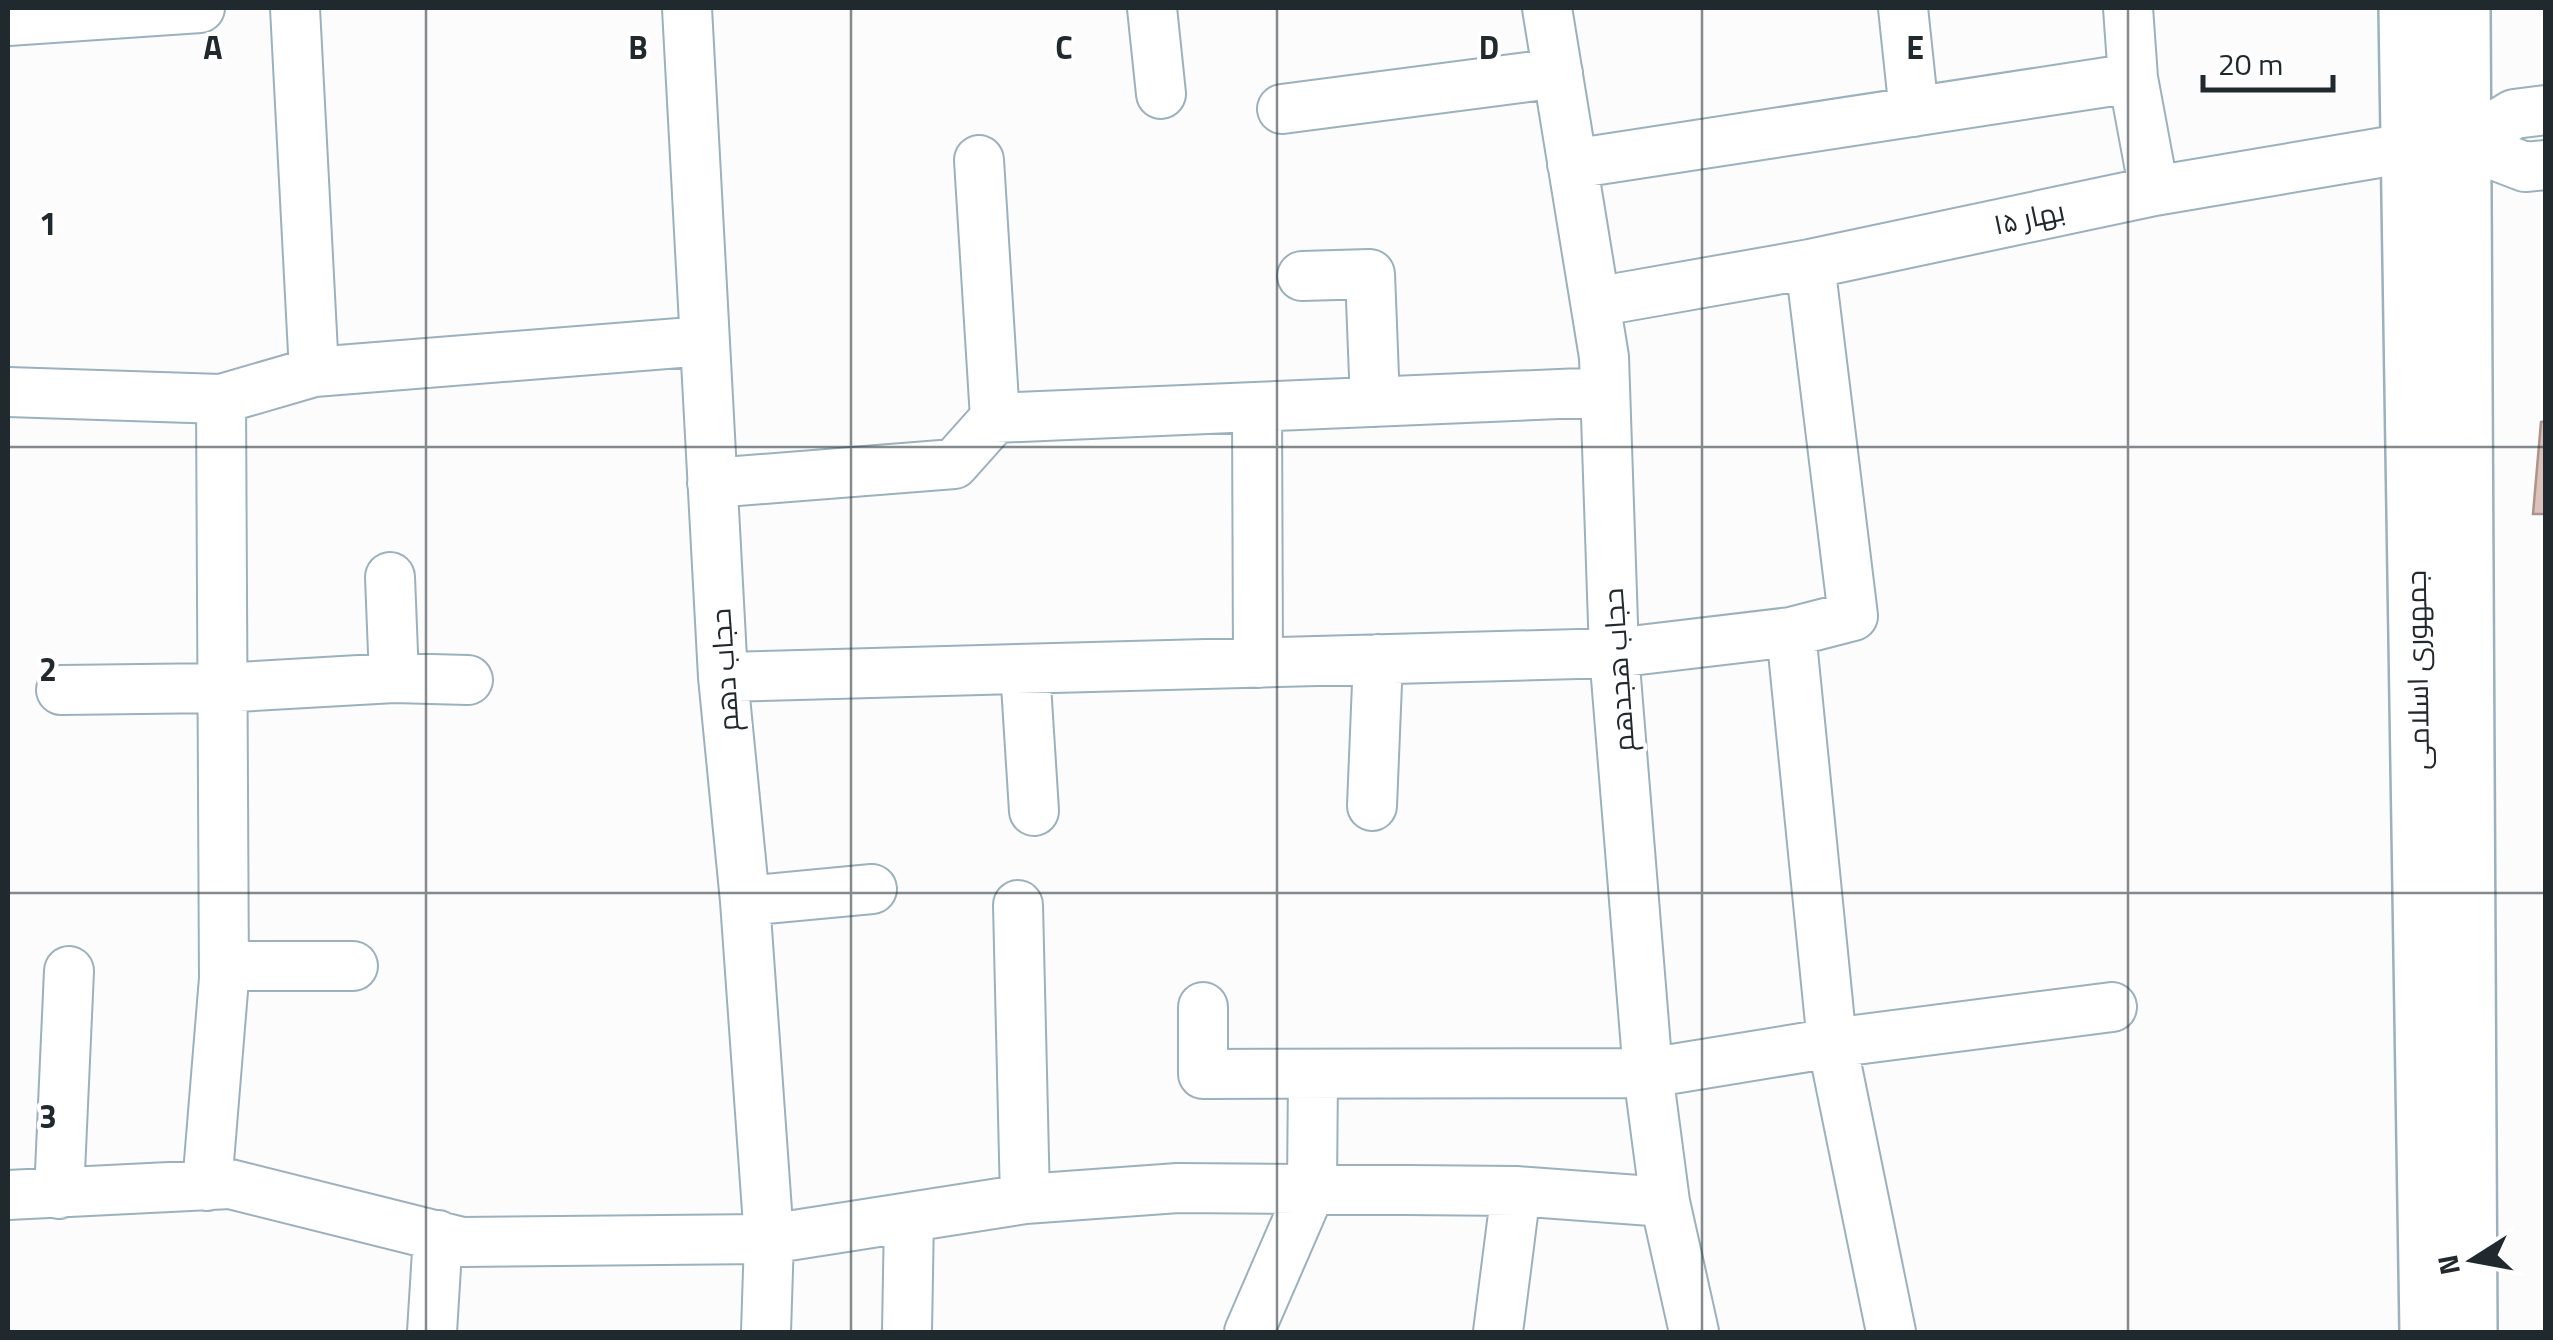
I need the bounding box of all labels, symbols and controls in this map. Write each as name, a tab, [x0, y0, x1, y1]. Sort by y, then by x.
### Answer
text: A	[203, 23, 223, 71]
text: B	[628, 23, 648, 71]
text: C	[1055, 23, 1073, 71]
text: D	[1479, 23, 1499, 71]
text: E	[1906, 23, 1924, 71]
scale bar	[2203, 30, 2333, 92]
text: 20 m	[2218, 41, 2283, 87]
street label: بهار ۱۵	[1989, 189, 2069, 245]
text: 1	[39, 199, 57, 247]
street label: جمهوری اسلامی	[2394, 570, 2440, 770]
street label: حجاب هجدهم	[1591, 587, 1645, 753]
street label: حجاب دهم	[698, 607, 750, 733]
text: 2	[39, 645, 57, 693]
text: 3	[39, 1092, 57, 1140]
north arrow	[2423, 1210, 2523, 1310]
text: N	[2425, 1251, 2471, 1278]

